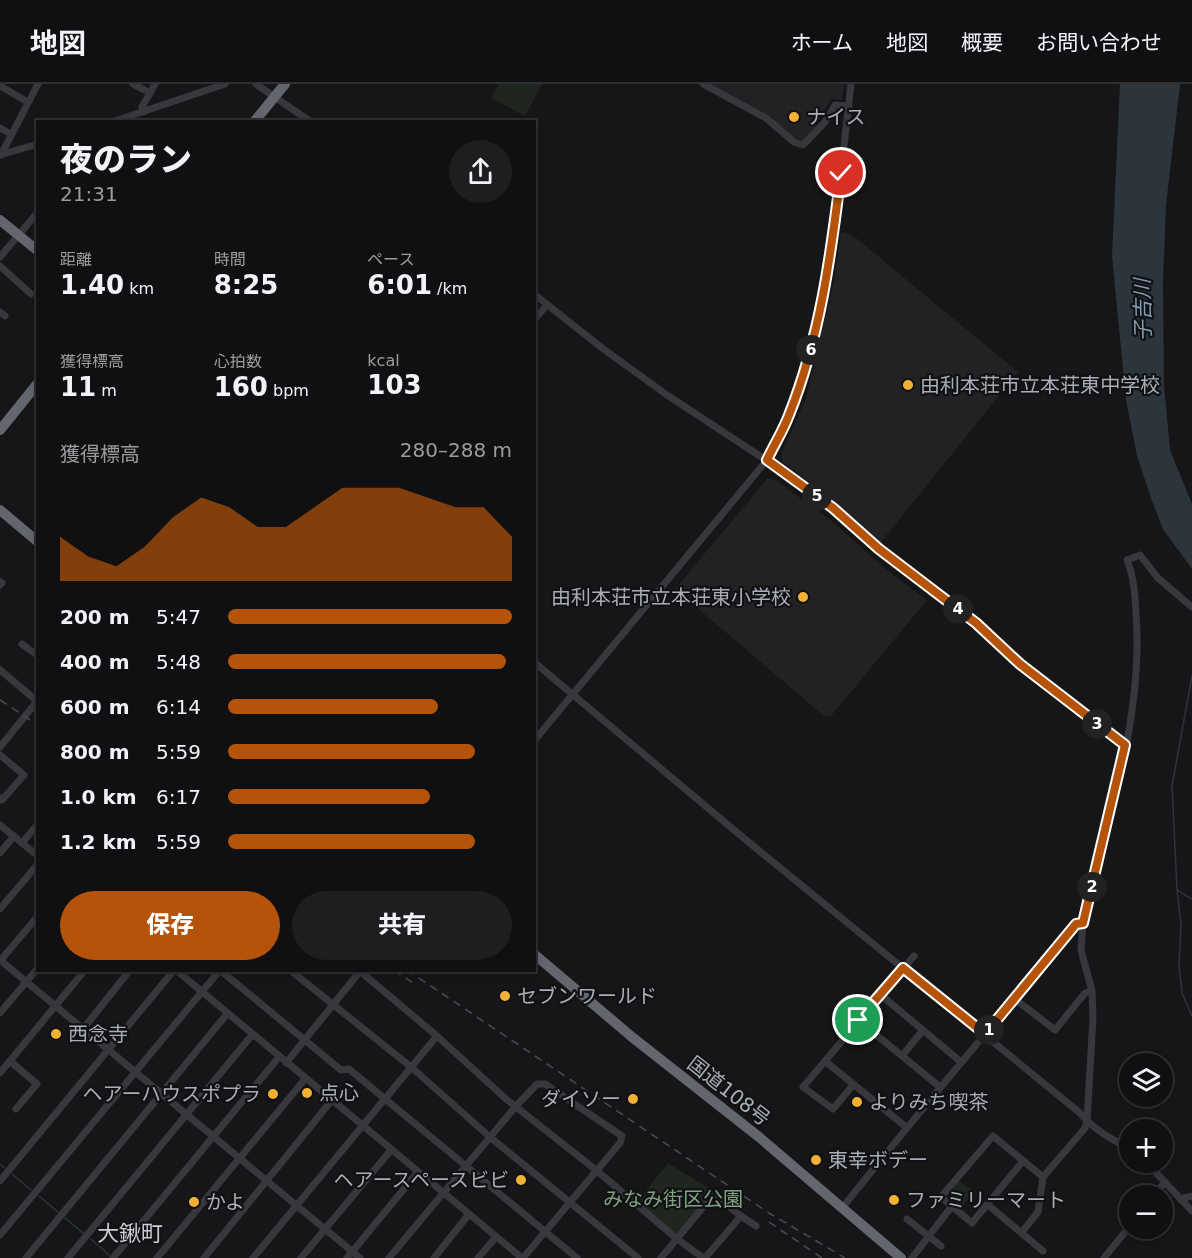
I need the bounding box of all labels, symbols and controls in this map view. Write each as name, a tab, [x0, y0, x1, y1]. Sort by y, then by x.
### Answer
text: 地図	[30, 27, 86, 60]
text: ホーム	[791, 31, 853, 55]
text: 地図	[886, 31, 928, 55]
text: 概要	[961, 31, 1003, 55]
text: お問い合わせ	[1036, 31, 1162, 55]
place label: ナイス	[806, 105, 865, 129]
marker: ナイス	[787, 110, 801, 124]
text: 夜のラン	[60, 140, 192, 179]
button: share	[449, 140, 512, 203]
pin	[815, 147, 866, 198]
icon: check	[824, 156, 857, 189]
text: 21:31	[60, 182, 118, 206]
text: 距離	[60, 250, 92, 269]
text: 時間	[214, 250, 246, 269]
text: ペース	[367, 250, 415, 269]
text: 1.40	[60, 270, 124, 300]
text: 8:25	[214, 270, 278, 300]
text: 6:01	[367, 270, 432, 300]
water label: 子吉川	[1130, 276, 1156, 342]
text: km	[124, 279, 154, 298]
text: /km	[432, 279, 467, 298]
pin: 6	[796, 335, 826, 365]
text: 6	[805, 340, 817, 359]
text: kcal	[367, 351, 400, 370]
text: 獲得標高	[60, 352, 124, 371]
text: 心拍数	[214, 352, 262, 371]
text: 103	[367, 370, 422, 400]
text: 11	[60, 372, 96, 402]
text: 160	[214, 372, 268, 402]
place label: 由利本荘市立本荘東中学校	[920, 373, 1160, 397]
marker: 由利本荘市立本荘東中学校	[901, 378, 915, 392]
text: m	[96, 381, 117, 400]
text: bpm	[268, 381, 309, 400]
text: 280–288 m	[400, 438, 512, 462]
text: 獲得標高	[60, 442, 140, 466]
pin: 5	[802, 481, 832, 511]
text: 5	[811, 486, 823, 505]
place label: 由利本荘市立本荘東小学校	[551, 585, 791, 609]
marker: 由利本荘市立本荘東小学校	[796, 590, 810, 604]
pin: 4	[943, 594, 973, 624]
text: 4	[952, 599, 964, 618]
text: 200 m	[60, 605, 130, 629]
text: 5:47	[156, 605, 201, 629]
text: 400 m	[60, 650, 130, 674]
text: 5:48	[156, 650, 201, 674]
text: 600 m	[60, 695, 130, 719]
text: 6:14	[156, 695, 201, 719]
pin: 3	[1082, 709, 1112, 739]
text: 3	[1091, 714, 1103, 733]
text: 800 m	[60, 740, 130, 764]
text: 5:59	[156, 740, 201, 764]
text: 1.0 km	[60, 785, 137, 809]
text: 6:17	[156, 785, 201, 809]
text: 1.2 km	[60, 830, 137, 854]
text: 5:59	[156, 830, 201, 854]
pin: 2	[1077, 872, 1107, 902]
text: 2	[1086, 877, 1098, 896]
button: 保存	[60, 891, 280, 960]
button: 共有	[292, 891, 512, 960]
place label: セブンワールド	[517, 984, 657, 1008]
marker: セブンワールド	[498, 989, 512, 1003]
pin	[832, 994, 883, 1045]
icon: arrive	[841, 1003, 874, 1036]
pin: 1	[974, 1015, 1004, 1045]
text: 1	[983, 1020, 995, 1039]
place label: 西念寺	[68, 1022, 128, 1046]
marker: 西念寺	[49, 1027, 63, 1041]
street label: 国道108号	[683, 1051, 775, 1131]
map controls	[1119, 1053, 1173, 1239]
button: layers	[1119, 1053, 1173, 1107]
place label: 点心	[319, 1081, 359, 1105]
place label: ヘアーハウスポプラ	[83, 1082, 261, 1106]
marker: 点心	[300, 1086, 314, 1100]
marker: ヘアーハウスポプラ	[266, 1087, 280, 1101]
place label: ダイソー	[541, 1087, 621, 1111]
place label: よりみち喫茶	[869, 1090, 989, 1114]
marker: ダイソー	[626, 1092, 640, 1106]
marker: よりみち喫茶	[850, 1095, 864, 1109]
button: +	[1119, 1119, 1173, 1173]
place label: 東幸ボデー	[828, 1148, 928, 1172]
marker: 東幸ボデー	[809, 1153, 823, 1167]
place label: ヘアースペースビビ	[334, 1168, 509, 1192]
marker: ヘアースペースビビ	[514, 1173, 528, 1187]
button: −	[1119, 1185, 1173, 1239]
park label: みなみ街区公園	[603, 1187, 743, 1211]
place label: ファミリーマート	[906, 1188, 1066, 1212]
place label: かよ	[206, 1190, 245, 1214]
marker: ファミリーマート	[887, 1193, 901, 1207]
marker: かよ	[187, 1195, 201, 1209]
district label: 大鍬町	[97, 1221, 163, 1246]

